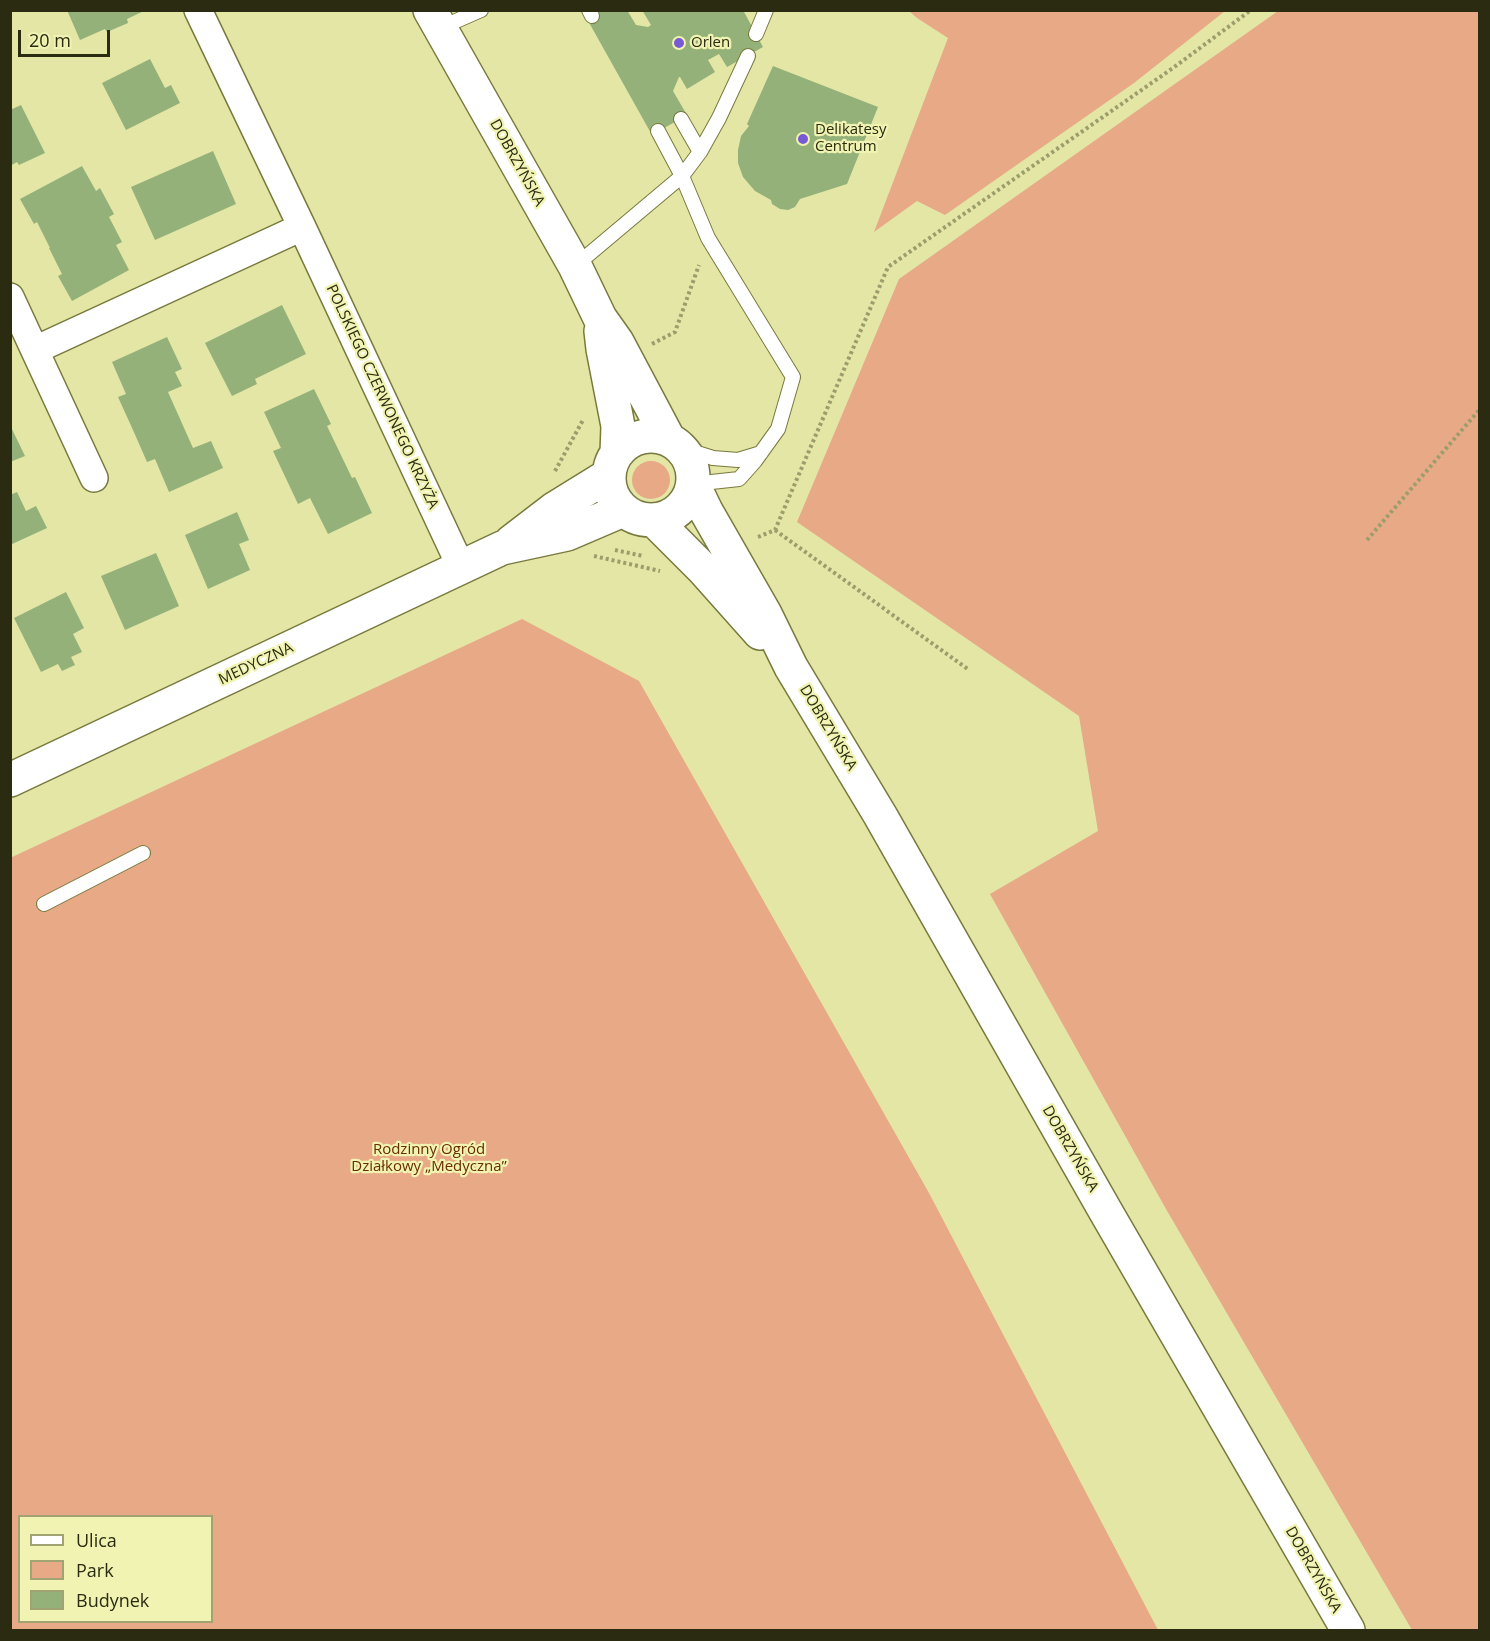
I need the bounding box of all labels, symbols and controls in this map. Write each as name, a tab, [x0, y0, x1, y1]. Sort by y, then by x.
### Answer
scale bar	[21, 18, 112, 56]
text: 20 m	[29, 28, 71, 52]
place label: Orlen	[691, 34, 730, 52]
marker: Orlen	[672, 36, 686, 50]
street label: DOBRZYŃSKA	[486, 116, 548, 210]
place label: Delikatesy Centrum	[815, 121, 887, 156]
marker: Delikatesy Centrum	[796, 132, 810, 146]
street label: POLSKIEGO CZERWONEGO KRZYŻA	[322, 282, 442, 512]
street label: MEDYCZNA	[216, 639, 296, 689]
street label: DOBRZYŃSKA	[795, 682, 861, 774]
street label: DOBRZYŃSKA	[1038, 1103, 1102, 1195]
park label: Rodzinny Ogród Działkowy „Medyczna”	[351, 1141, 507, 1176]
legend	[18, 1515, 213, 1623]
street label: DOBRZYŃSKA	[1281, 1524, 1345, 1616]
text: Ulica	[76, 1528, 117, 1552]
text: Park	[76, 1558, 114, 1582]
text: Budynek	[76, 1588, 149, 1612]

